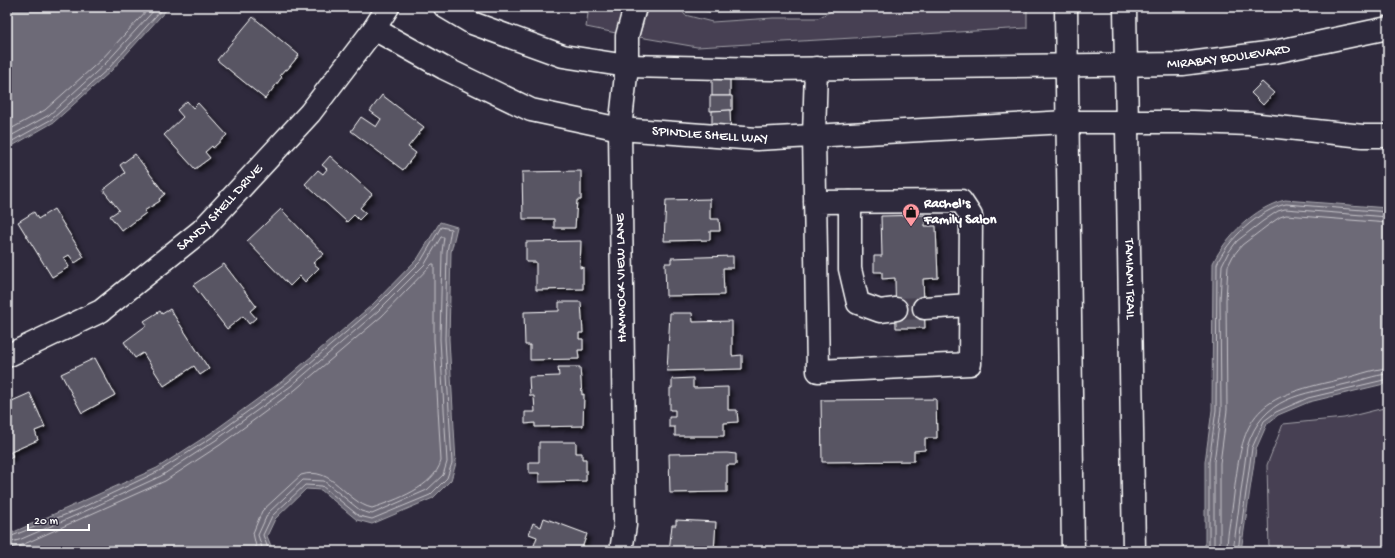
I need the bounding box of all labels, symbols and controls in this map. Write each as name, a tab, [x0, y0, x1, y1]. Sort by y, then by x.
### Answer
street label: MIRABAY BOULEVARD	[1167, 40, 1292, 73]
street label: SPINDLE SHELL WAY	[651, 123, 769, 148]
street label: SANDY SHELL DRIVE	[173, 160, 268, 255]
place label: Rachel's Family Salon	[923, 196, 997, 229]
shop icon: Rachel's Family Salon	[901, 202, 921, 227]
street label: HAMMOCK VIEW LANE	[612, 212, 632, 343]
street label: TAMIAMI TRAIL	[1120, 237, 1139, 320]
scale bar	[28, 506, 89, 532]
text: 20 m	[34, 515, 59, 529]

